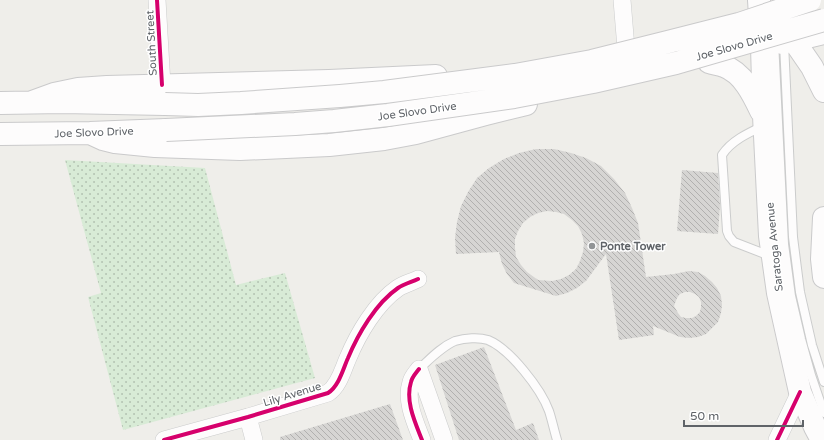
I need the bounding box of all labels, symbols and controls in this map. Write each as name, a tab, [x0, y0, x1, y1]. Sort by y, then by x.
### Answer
street label: South Street	[143, 10, 160, 76]
street label: Joe Slovo Drive	[694, 29, 774, 64]
street label: Joe Slovo Drive	[377, 100, 457, 123]
street label: Joe Slovo Drive	[54, 125, 134, 140]
street label: Saratoga Avenue	[763, 202, 786, 292]
place label: Ponte Tower	[600, 240, 666, 253]
marker: Ponte Tower	[587, 241, 597, 251]
street label: Lily Avenue	[262, 379, 323, 409]
scale bar	[684, 402, 803, 428]
text: 50 m	[690, 409, 719, 423]

